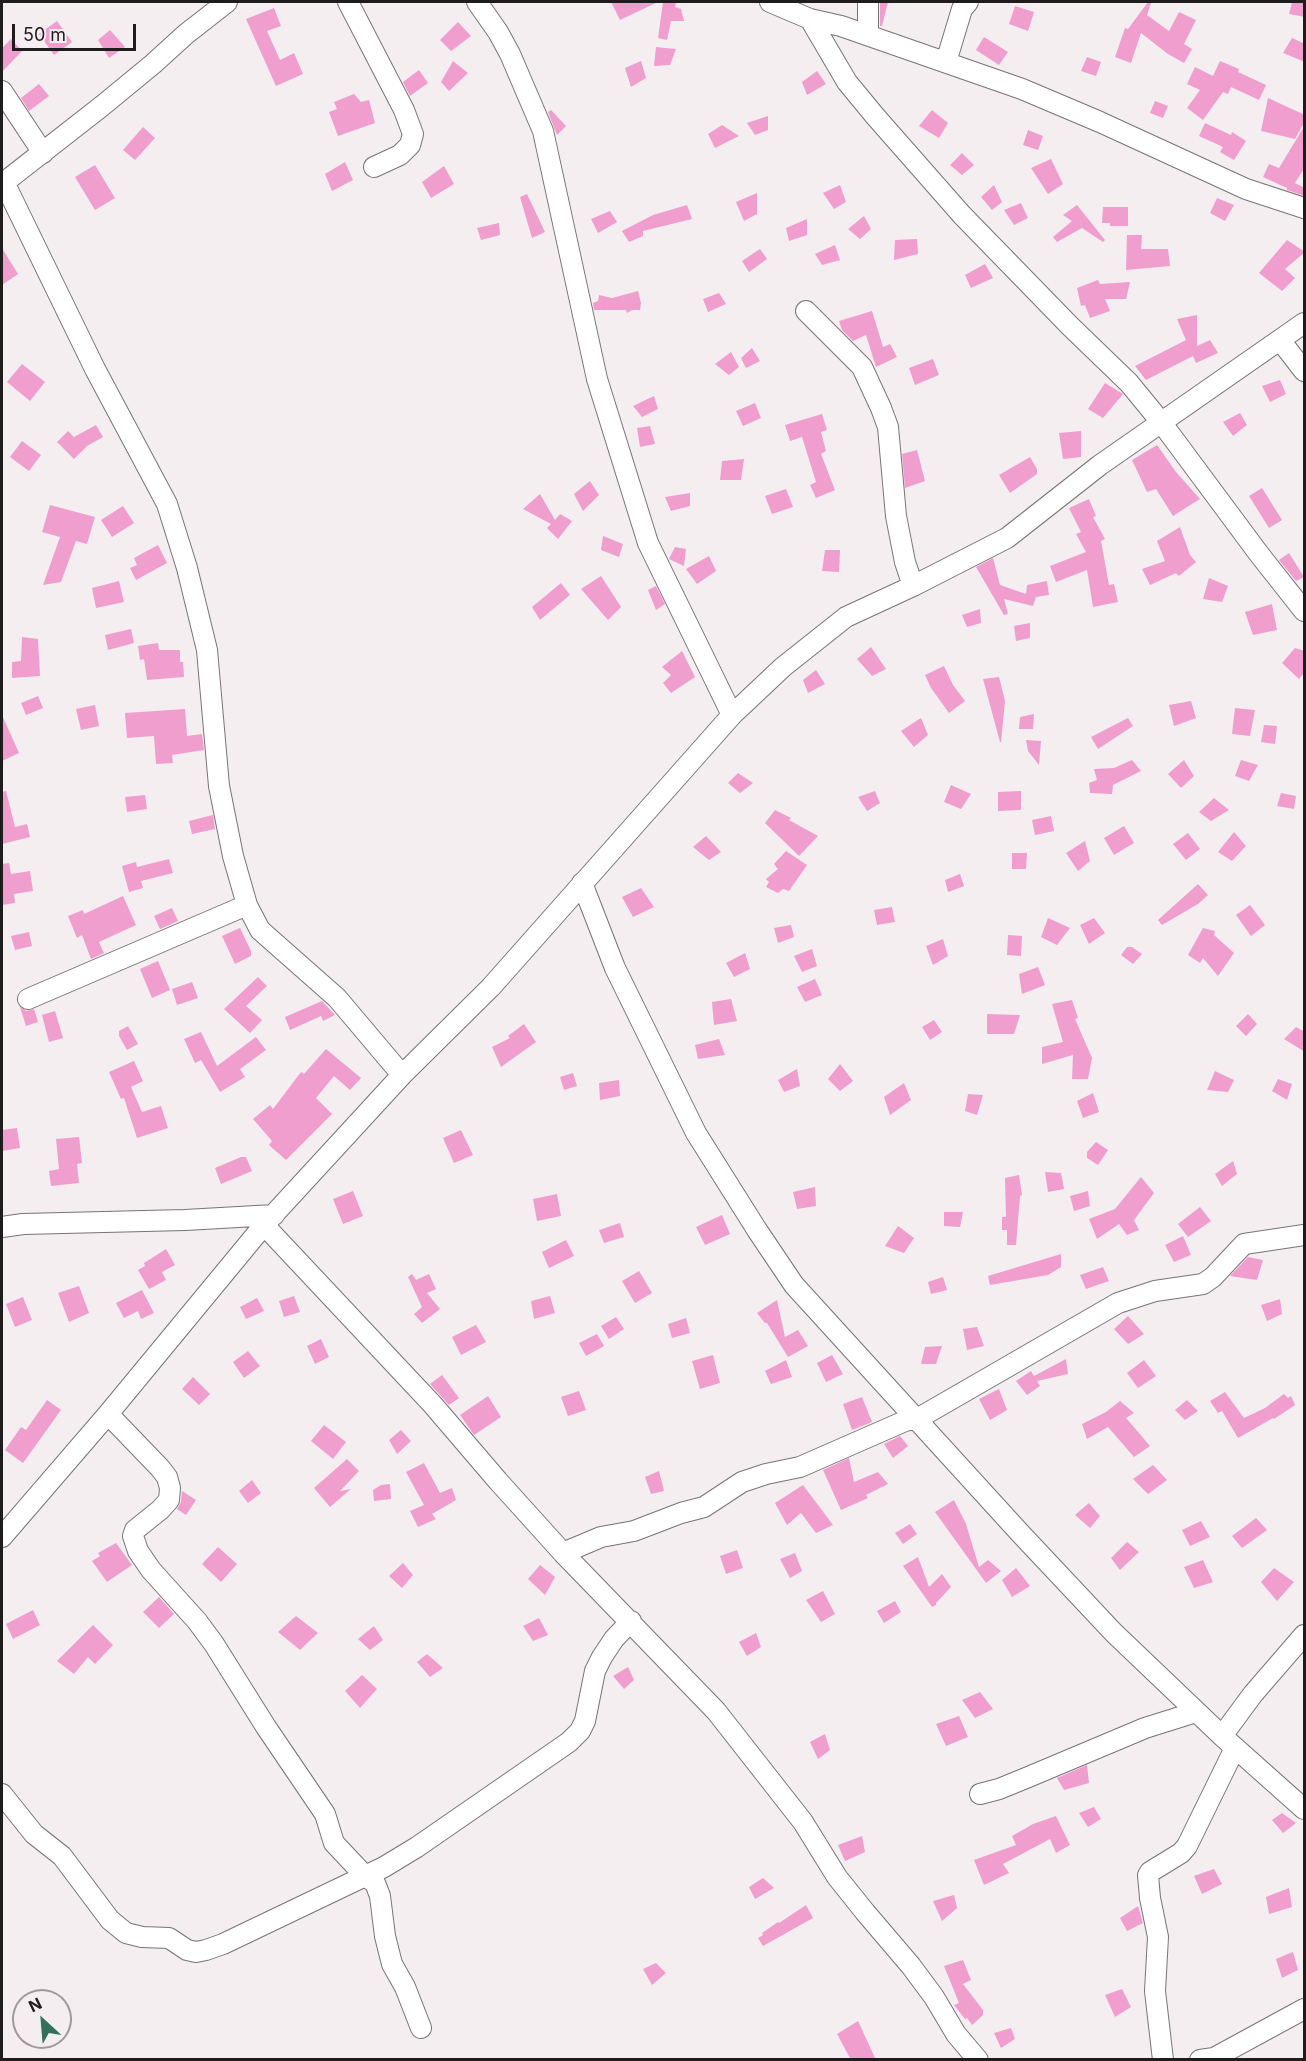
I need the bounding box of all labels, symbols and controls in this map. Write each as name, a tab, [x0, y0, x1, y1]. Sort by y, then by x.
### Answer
scale bar	[15, 12, 140, 50]
text: 50 m	[23, 24, 66, 45]
north arrow	[12, 1989, 72, 2049]
text: N	[25, 1993, 45, 2016]

